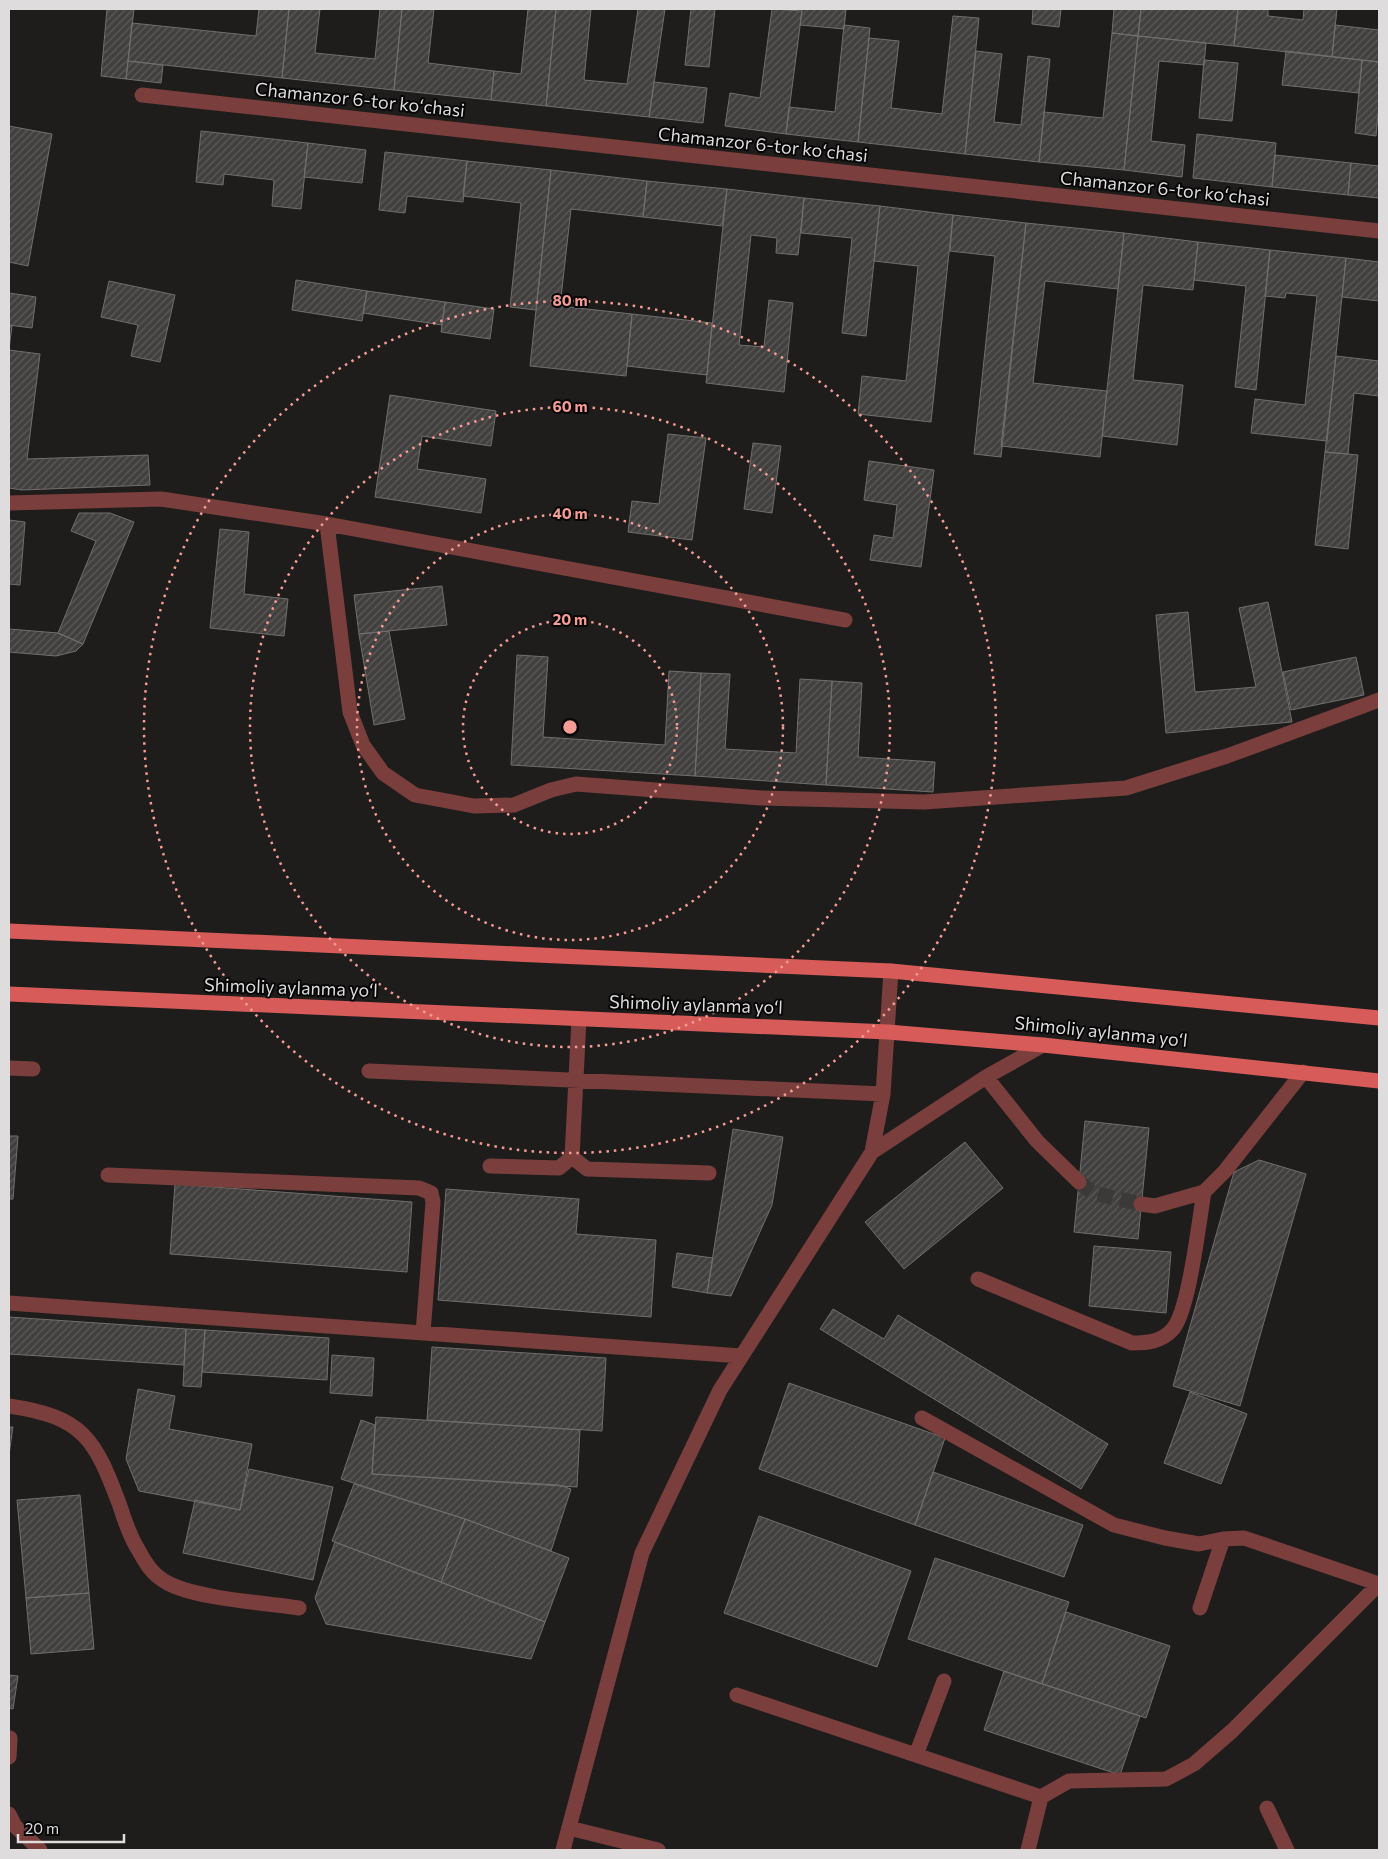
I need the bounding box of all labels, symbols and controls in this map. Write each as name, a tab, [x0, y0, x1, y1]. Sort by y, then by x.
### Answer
street label: Chamanzor 6-tor koʻchasi	[254, 77, 466, 121]
street label: Chamanzor 6-tor koʻchasi	[657, 122, 869, 166]
street label: Chamanzor 6-tor koʻchasi	[1059, 166, 1271, 210]
text: 80 m	[552, 291, 588, 309]
text: 60 m	[552, 397, 588, 415]
text: 40 m	[552, 504, 588, 522]
text: 20 m	[553, 610, 587, 628]
centre of rings	[561, 718, 579, 736]
street label: Shimoliy aylanma yoʻl	[204, 973, 378, 1001]
street label: Shimoliy aylanma yoʻl	[609, 990, 783, 1018]
street label: Shimoliy aylanma yoʻl	[1014, 1011, 1189, 1051]
scale bar	[18, 1812, 124, 1844]
text: 20 m	[25, 1819, 59, 1837]

